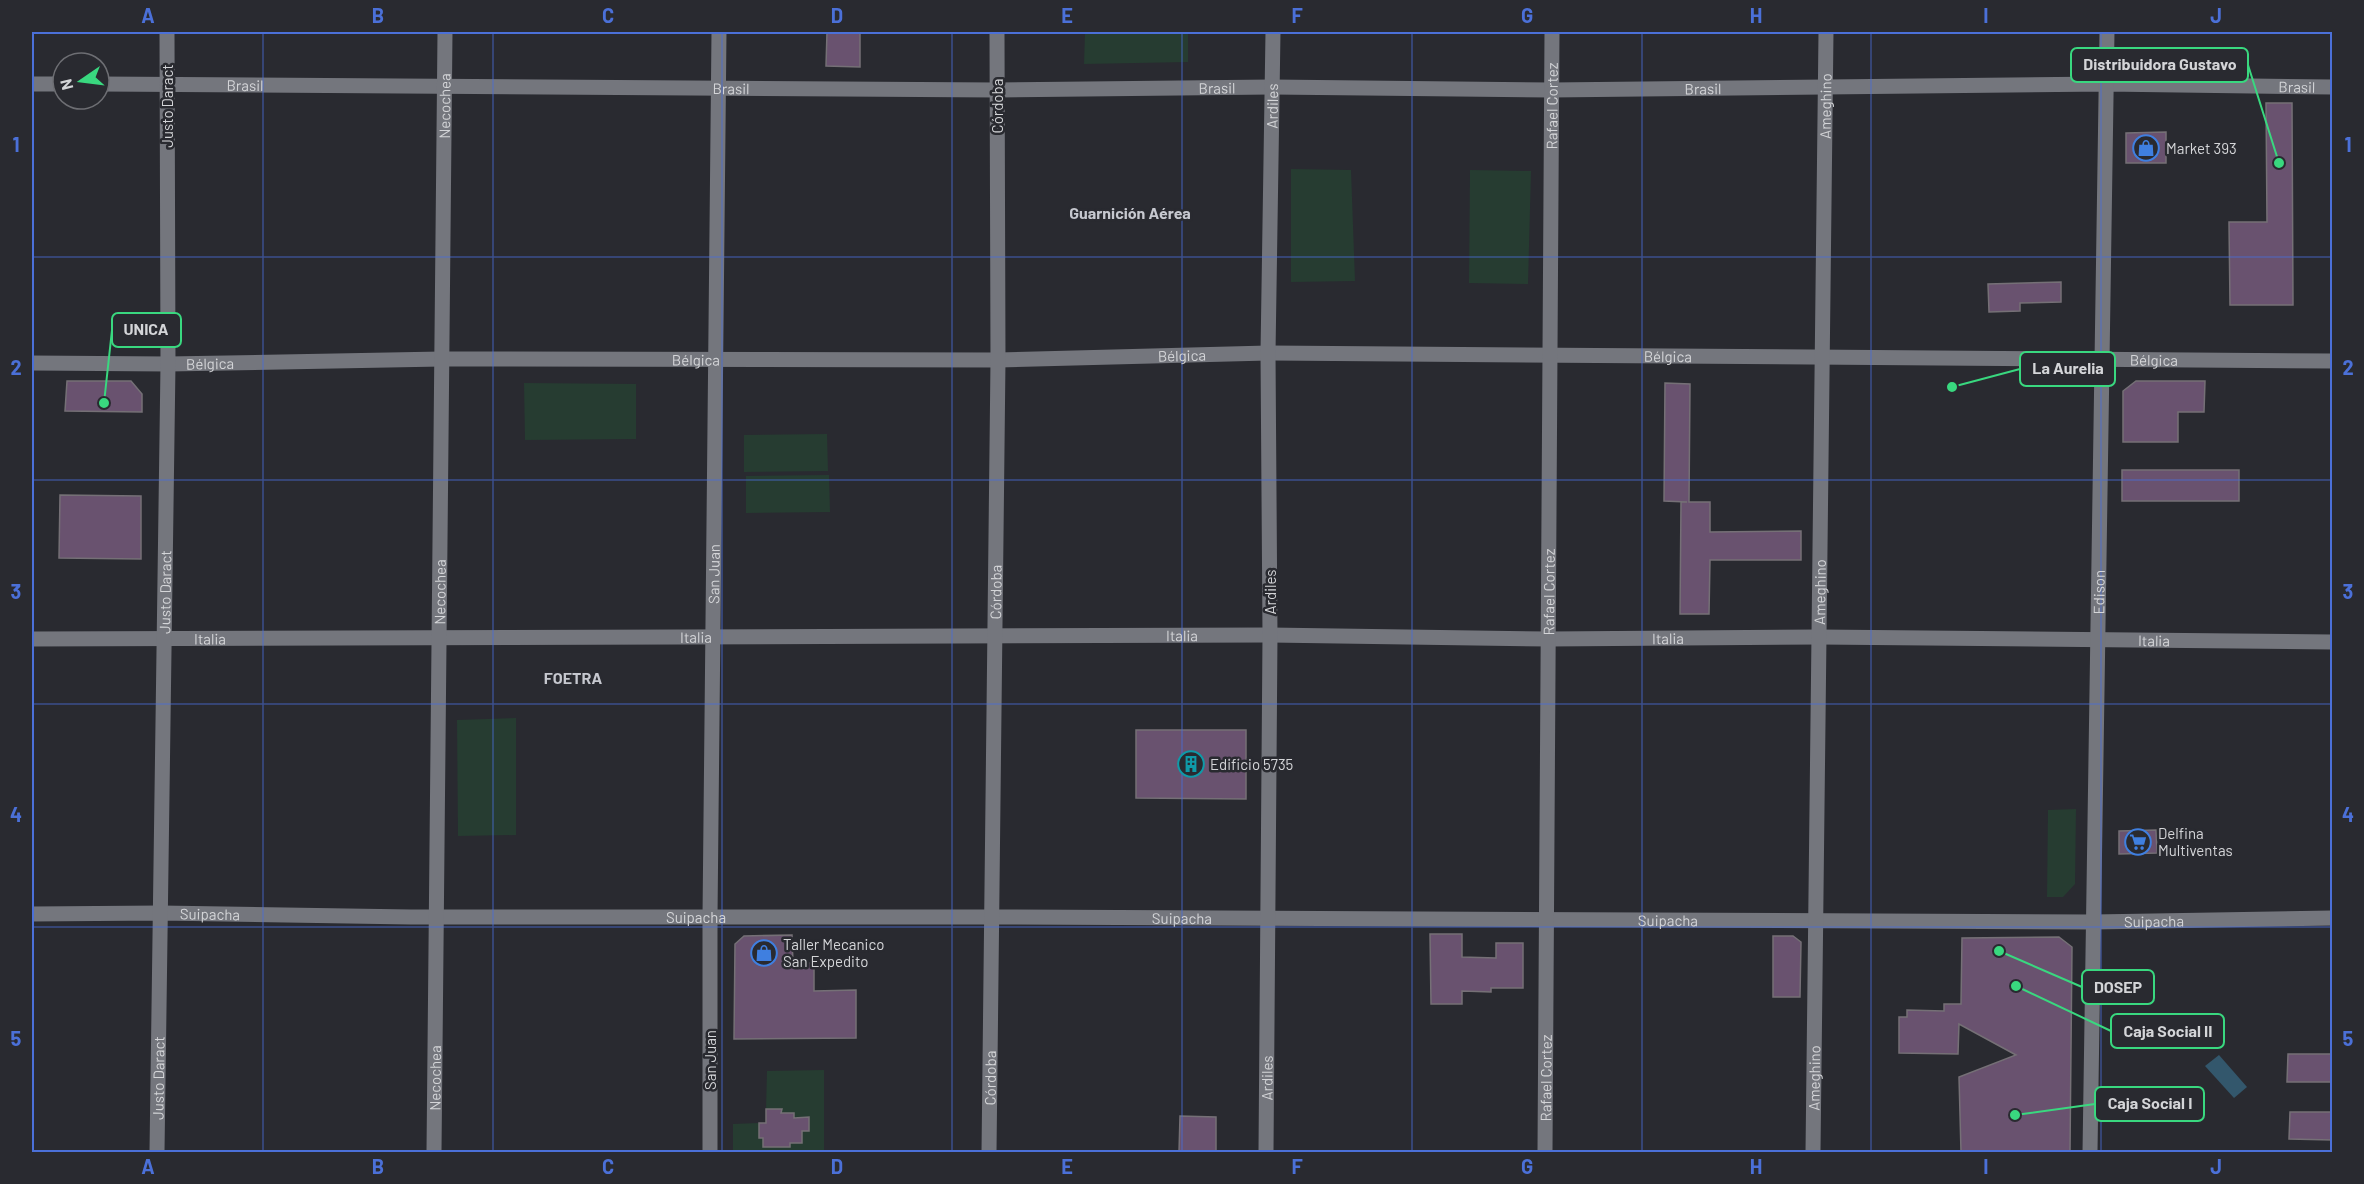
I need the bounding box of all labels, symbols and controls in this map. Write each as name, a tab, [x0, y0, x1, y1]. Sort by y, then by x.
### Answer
text: A	[141, 3, 155, 27]
text: B	[372, 3, 384, 27]
text: C	[602, 3, 614, 27]
text: D	[831, 3, 843, 27]
text: E	[1061, 3, 1073, 27]
text: F	[1291, 3, 1303, 27]
text: G	[1521, 3, 1533, 27]
text: H	[1750, 3, 1762, 27]
text: I	[1983, 3, 1989, 27]
text: J	[2210, 3, 2222, 27]
callout: Distribuidora Gustavo	[2071, 48, 2248, 82]
north arrow	[51, 51, 111, 111]
text: Distribuidora Gustavo	[2083, 54, 2237, 73]
street label: Rafael Cortez	[1542, 62, 1561, 150]
street label: Justo Daract	[158, 64, 176, 148]
street label: Necochea	[435, 73, 454, 139]
street label: Ameghino	[1816, 73, 1835, 139]
street label: Brasil	[226, 76, 264, 94]
text: N	[55, 77, 76, 92]
street label: Brasil	[2278, 77, 2316, 96]
street label: Brasil	[1198, 78, 1236, 97]
street label: Brasil	[712, 79, 750, 97]
street label: Córdoba	[988, 79, 1006, 133]
street label: Brasil	[1684, 79, 1722, 98]
street label: Ardiles	[1262, 83, 1281, 129]
text: 1	[12, 132, 20, 156]
text: 1	[2344, 132, 2352, 156]
shop icon: Market 393	[2131, 133, 2161, 163]
place label: Market 393	[2166, 139, 2237, 157]
district label: Guarnición Aérea	[1069, 203, 1191, 222]
callout: UNICA	[112, 313, 181, 347]
text: UNICA	[123, 319, 169, 338]
street label: Bélgica	[1158, 346, 1206, 365]
street label: Bélgica	[1644, 347, 1692, 365]
street label: Bélgica	[672, 350, 720, 369]
street label: Bélgica	[2130, 350, 2178, 369]
callout: La Aurelia	[2020, 352, 2115, 386]
street label: Bélgica	[186, 354, 234, 373]
text: 2	[10, 355, 22, 379]
text: 2	[2342, 355, 2354, 379]
text: La Aurelia	[2032, 358, 2104, 377]
street label: San Juan	[704, 544, 723, 604]
street label: Rafael Cortez	[1539, 548, 1558, 636]
street label: Justo Daract	[155, 550, 174, 634]
street label: Necochea	[430, 559, 449, 625]
street label: Ameghino	[1810, 559, 1829, 625]
street label: Córdoba	[986, 565, 1005, 620]
street label: Ardiles	[1261, 569, 1279, 615]
street label: Edison	[2089, 570, 2108, 615]
text: 3	[11, 579, 21, 603]
text: 3	[2343, 579, 2353, 603]
street label: Italia	[1166, 626, 1198, 644]
street label: Italia	[680, 628, 712, 646]
street label: Italia	[194, 629, 226, 647]
street label: Italia	[1652, 629, 1684, 647]
street label: Italia	[2138, 631, 2170, 649]
district label: FOETRA	[544, 668, 602, 687]
building icon: Edificio 5735	[1176, 749, 1206, 779]
place label: Edificio 5735	[1210, 755, 1293, 773]
text: 4	[10, 802, 22, 826]
text: 4	[2342, 802, 2354, 826]
place label: Delfina Multiventas	[2158, 824, 2233, 859]
supermarket icon: Delfina Multiventas	[2123, 827, 2153, 857]
street label: Suipacha	[180, 904, 240, 923]
street label: Suipacha	[666, 908, 726, 926]
street label: Suipacha	[1152, 909, 1212, 927]
street label: Suipacha	[1638, 911, 1698, 929]
street label: Suipacha	[2124, 911, 2184, 930]
place label: Taller Mecanico San Expedito	[783, 935, 884, 970]
shop icon: Taller Mecanico San Expedito	[749, 938, 779, 968]
callout: DOSEP	[2082, 970, 2154, 1004]
text: DOSEP	[2094, 977, 2143, 996]
callout: Caja Social II	[2111, 1014, 2224, 1048]
text: Caja Social II	[2124, 1021, 2212, 1040]
text: 5	[11, 1026, 22, 1050]
text: 5	[2343, 1026, 2354, 1050]
street label: San Juan	[701, 1030, 719, 1090]
street label: Rafael Cortez	[1536, 1034, 1555, 1122]
street label: Justo Daract	[148, 1036, 168, 1120]
street label: Necochea	[425, 1045, 444, 1111]
street label: Ameghino	[1804, 1045, 1823, 1111]
street label: Córdoba	[981, 1051, 999, 1106]
street label: Ardiles	[1257, 1055, 1276, 1101]
callout: Caja Social I	[2095, 1087, 2204, 1121]
text: Caja Social I	[2108, 1093, 2192, 1112]
text: A	[141, 1154, 155, 1178]
text: B	[372, 1154, 384, 1178]
text: C	[602, 1154, 614, 1178]
text: D	[831, 1154, 843, 1178]
text: E	[1061, 1154, 1073, 1178]
text: F	[1291, 1154, 1303, 1178]
text: G	[1521, 1154, 1533, 1178]
text: H	[1750, 1154, 1762, 1178]
text: I	[1983, 1154, 1989, 1178]
text: J	[2210, 1154, 2222, 1178]

